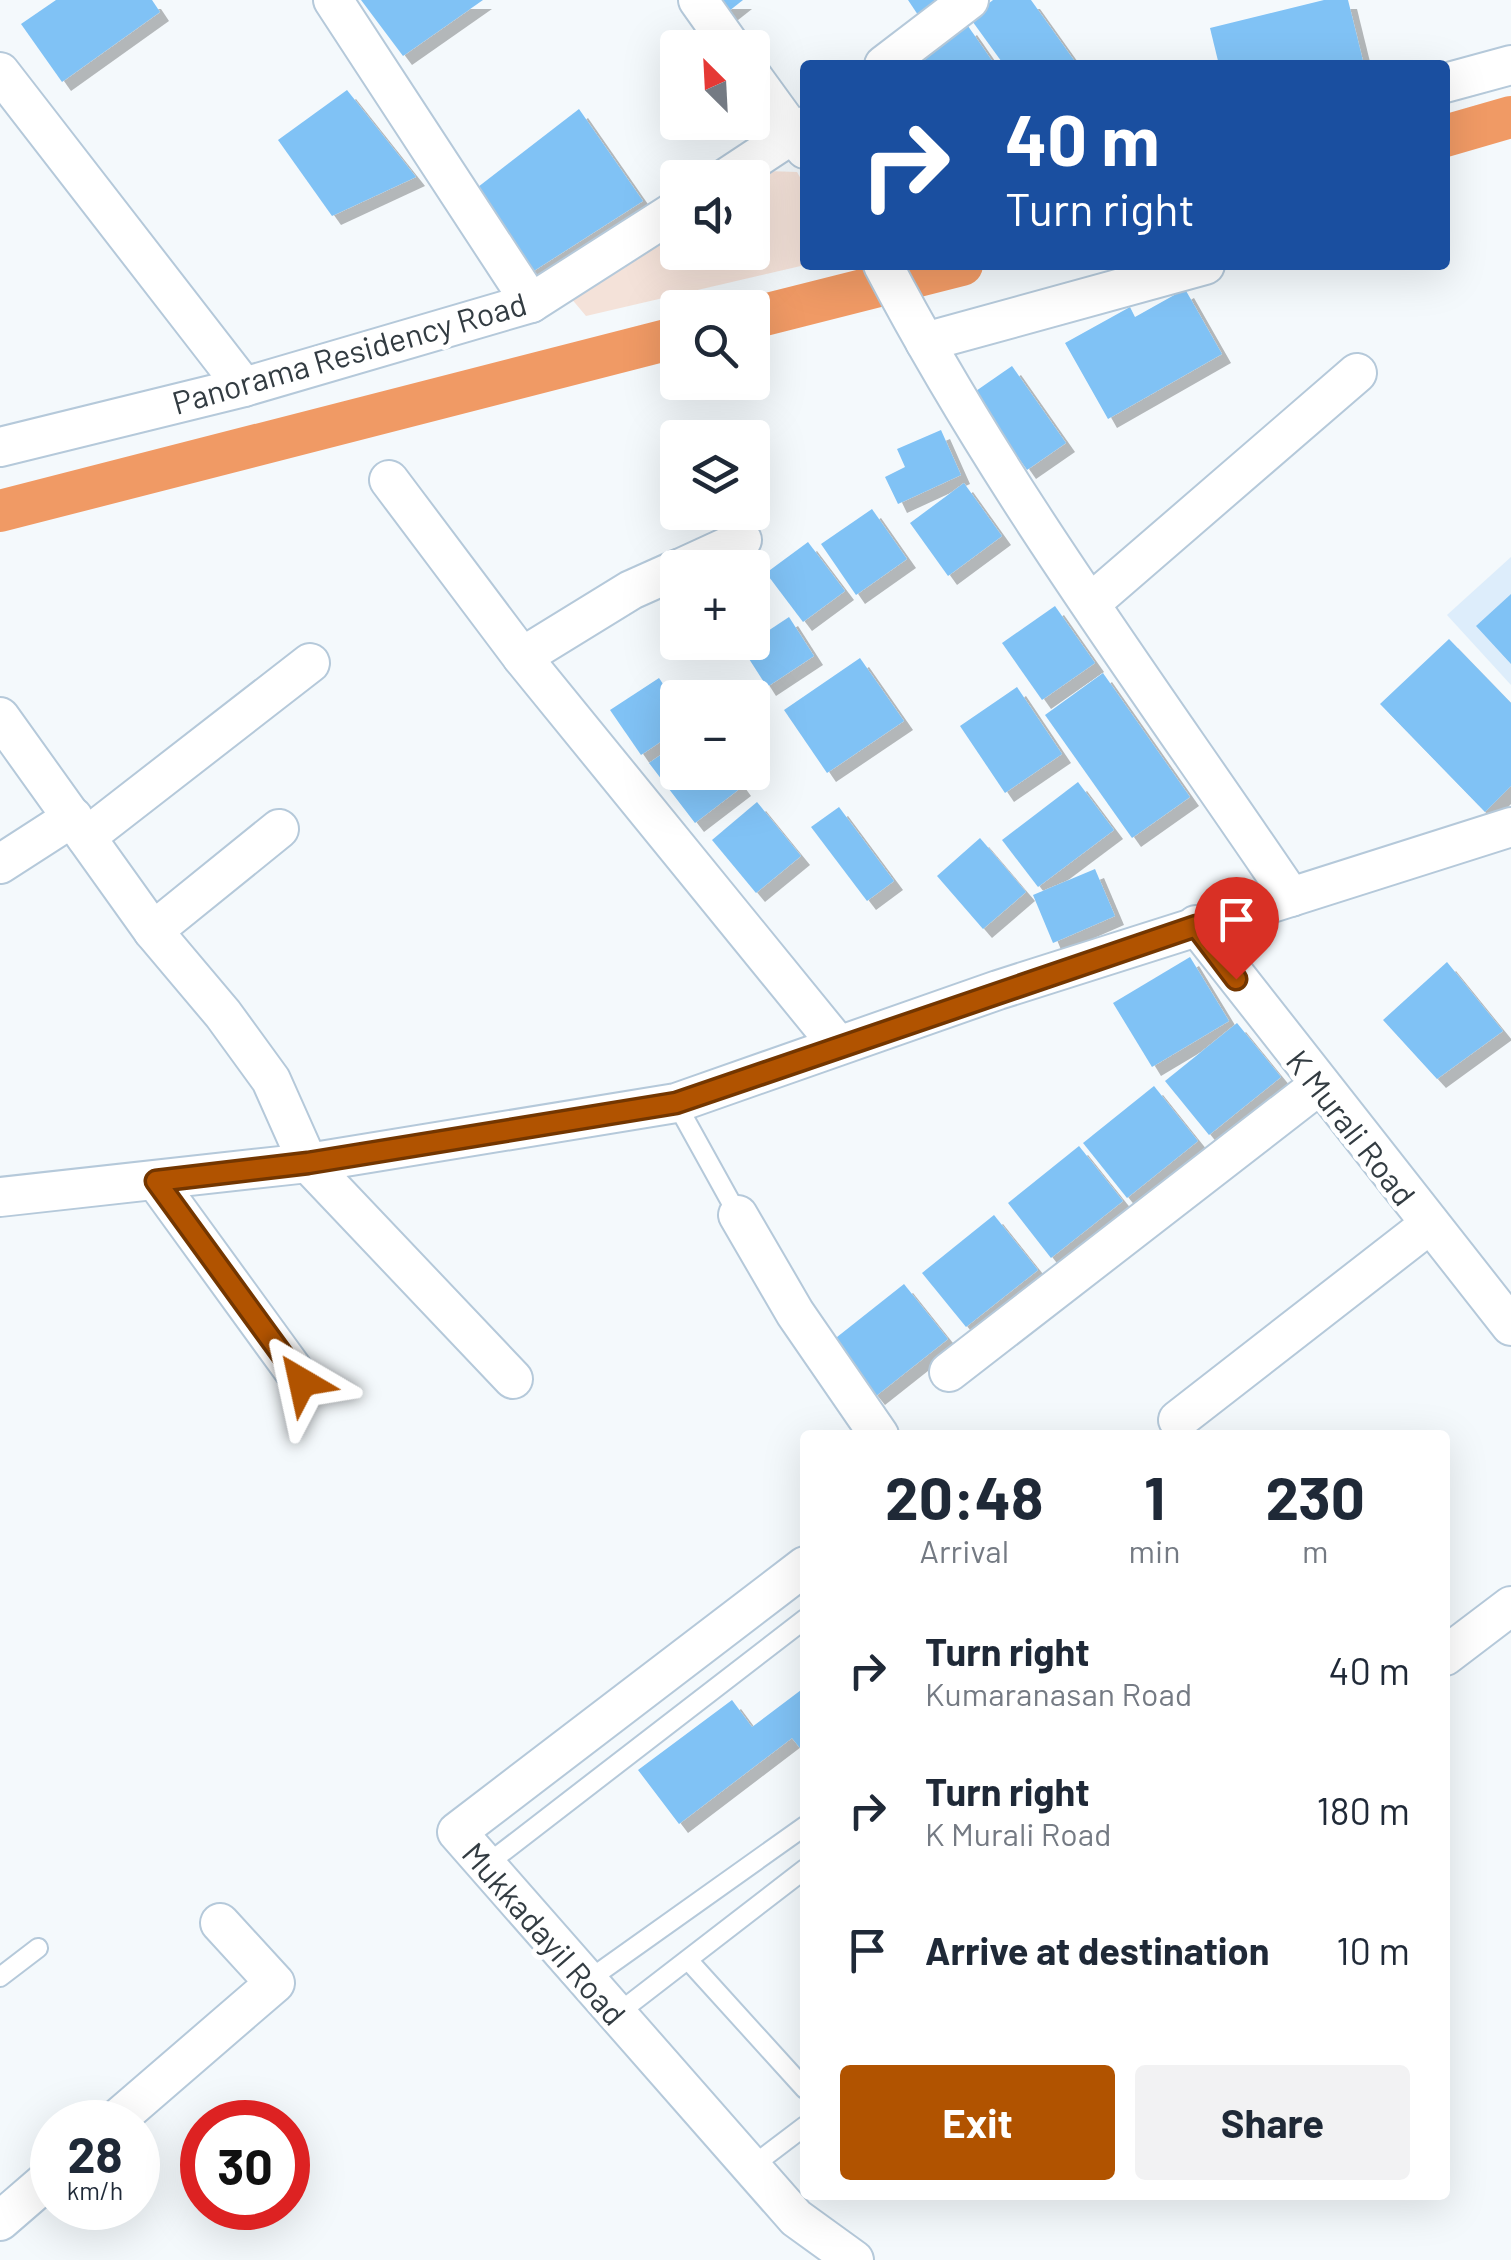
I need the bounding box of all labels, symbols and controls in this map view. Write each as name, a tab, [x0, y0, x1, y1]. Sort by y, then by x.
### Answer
north arrow	[660, 30, 770, 140]
map controls	[660, 30, 770, 790]
text: 40 m	[1005, 96, 1160, 180]
icon: right	[840, 100, 970, 230]
button: sound	[660, 160, 770, 270]
text: Turn right	[1005, 181, 1195, 235]
street label: Panorama Residency Road	[168, 283, 530, 421]
button: search	[660, 290, 770, 400]
button: layers	[660, 420, 770, 530]
button: +	[660, 550, 770, 660]
button: −	[660, 680, 770, 790]
pin	[1194, 877, 1279, 980]
icon: arrive	[1209, 892, 1264, 947]
street label: K Murali Road	[1280, 1042, 1424, 1212]
position arrow	[250, 1330, 354, 1434]
text: 20:48	[885, 1460, 1043, 1532]
text: 1	[1144, 1460, 1165, 1532]
text: 230	[1266, 1460, 1365, 1532]
text: Arrival	[920, 1531, 1009, 1569]
text: min	[1129, 1531, 1180, 1569]
text: m	[1302, 1531, 1328, 1569]
text: Turn right	[925, 1628, 1090, 1674]
icon: right	[840, 1643, 895, 1698]
text: 40 m	[1329, 1647, 1410, 1693]
text: Kumaranasan Road	[925, 1674, 1192, 1712]
text: Turn right	[925, 1768, 1090, 1814]
icon: right	[840, 1783, 895, 1838]
text: 180 m	[1316, 1787, 1410, 1833]
text: K Murali Road	[925, 1814, 1112, 1852]
street label: Mukkadayil Road	[455, 1834, 635, 2032]
icon: arrive	[840, 1923, 895, 1978]
text: Arrive at destination	[925, 1927, 1270, 1973]
text: 10 m	[1336, 1927, 1410, 1973]
button: Exit	[840, 2065, 1115, 2180]
button: Share	[1135, 2065, 1410, 2180]
speed limit sign: 30	[180, 2100, 310, 2230]
text: 28	[67, 2123, 123, 2183]
text: km/h	[67, 2175, 123, 2205]

